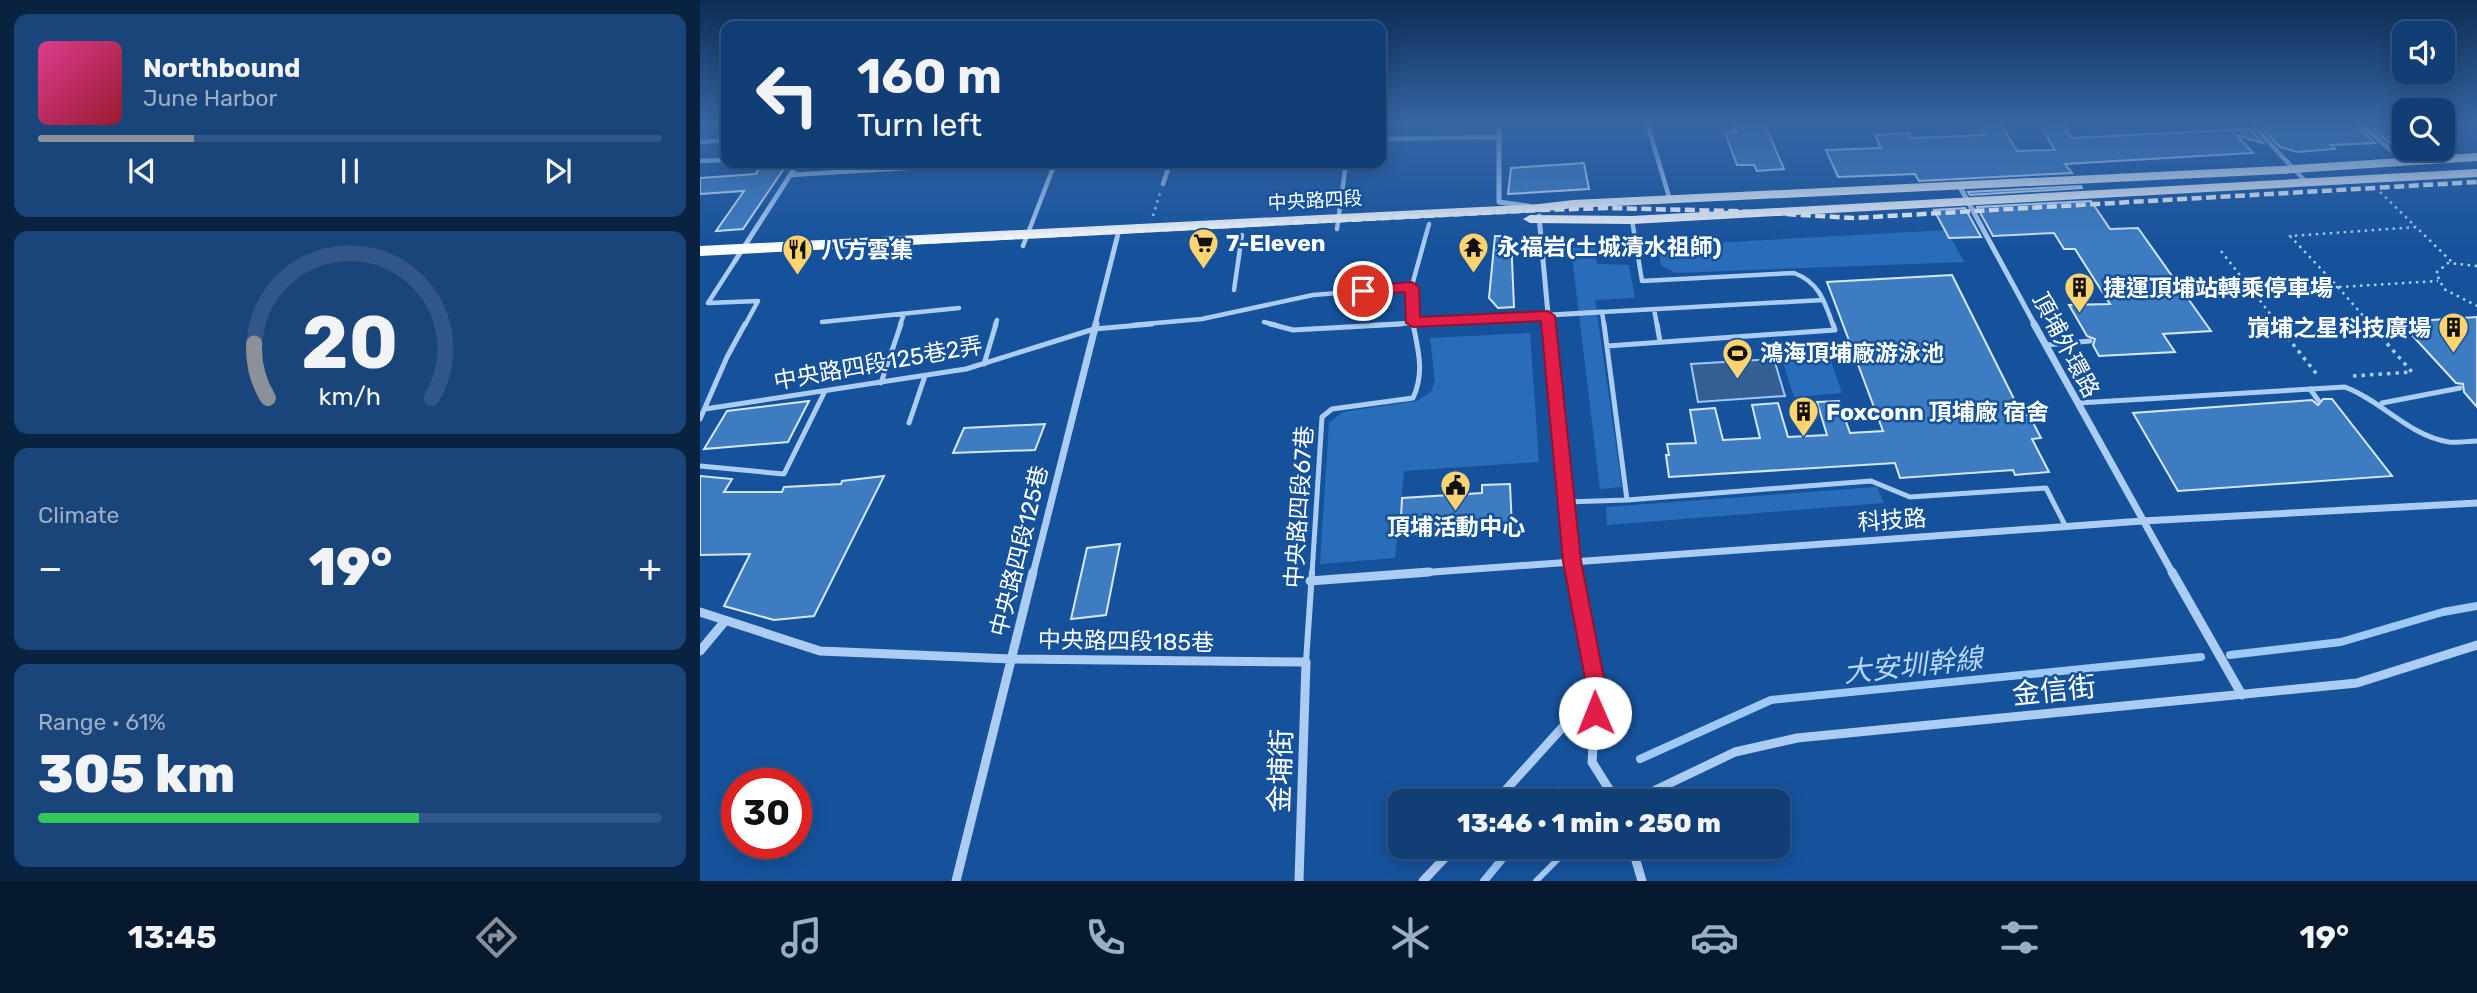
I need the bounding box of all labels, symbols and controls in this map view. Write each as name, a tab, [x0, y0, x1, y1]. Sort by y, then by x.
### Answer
map controls	[2392, 21, 2455, 161]
button: sound	[2392, 21, 2455, 84]
text: 160 m	[857, 47, 1002, 105]
icon: left	[742, 49, 833, 140]
text: Northbound	[143, 53, 301, 84]
text: June Harbor	[143, 84, 277, 112]
button: search	[2392, 98, 2455, 161]
text: Turn left	[857, 106, 982, 144]
icon: previous	[123, 152, 161, 190]
icon: pause	[331, 152, 369, 190]
icon: next	[539, 152, 577, 190]
street label: 中央路四段	[1267, 187, 1363, 214]
supermarket icon: 7-Eleven	[1186, 226, 1220, 270]
place label: 7-Eleven	[1226, 229, 1326, 257]
temple icon: 永福岩(土城清水祖師)	[1457, 230, 1491, 274]
restaurant icon: 八方雲集	[781, 233, 815, 277]
place label: 永福岩(土城清水祖師)	[1497, 233, 1722, 261]
place label: 八方雲集	[821, 236, 913, 264]
pin	[1333, 261, 1393, 321]
building icon: 捷運頂埔站轉乘停車場	[2063, 271, 2097, 315]
icon: arrive	[1344, 272, 1382, 310]
place label: 捷運頂埔站轉乘停車場	[2103, 274, 2333, 302]
street label: 頂埔外環路	[2027, 288, 2105, 402]
text: 20	[302, 301, 398, 387]
building icon: 嵿埔之星科技廣場	[2437, 311, 2471, 355]
place label: 嵿埔之星科技廣場	[2247, 314, 2431, 342]
street label: 中央路四段125巷2弄	[771, 331, 985, 395]
sports icon: 鴻海頂埔廠游泳池	[1720, 336, 1754, 380]
place label: 鴻海頂埔廠游泳池	[1760, 339, 1944, 367]
text: km/h	[319, 382, 381, 411]
building icon: Foxconn 頂埔廠 宿舍	[1786, 395, 1820, 439]
place label: Foxconn 頂埔廠 宿舍	[1826, 398, 2049, 426]
street label: 中央路四段67巷	[1279, 425, 1319, 589]
street label: 中央路四段125巷	[984, 463, 1054, 639]
public building icon: 頂埔活動中心	[1439, 469, 1473, 513]
text: Climate	[38, 501, 119, 529]
street label: 科技路	[1857, 504, 1927, 536]
place label: 頂埔活動中心	[1387, 513, 1525, 541]
text: 19°	[309, 536, 392, 598]
text: −	[38, 545, 63, 591]
text: +	[638, 545, 662, 591]
street label: 中央路四段185巷	[1038, 625, 1214, 657]
water label: 大安圳幹線	[1842, 641, 1987, 689]
street label: 金信街	[2011, 670, 2098, 711]
position arrow	[1558, 676, 1632, 750]
text: Range · 61%	[38, 708, 166, 736]
street label: 金埔街	[1263, 728, 1298, 814]
text: 305 km	[38, 743, 235, 805]
speed limit sign: 30	[721, 768, 812, 859]
text: 13:46 · 1 min · 250 m	[1457, 808, 1721, 839]
icon: directions	[472, 913, 521, 962]
icon: music	[777, 913, 826, 962]
icon: phone	[1081, 913, 1130, 962]
icon: climate	[1386, 913, 1435, 962]
icon: car	[1690, 913, 1739, 962]
icon: filters	[1995, 913, 2044, 962]
text: 13:45	[128, 918, 217, 956]
text: 19°	[2300, 918, 2349, 956]

